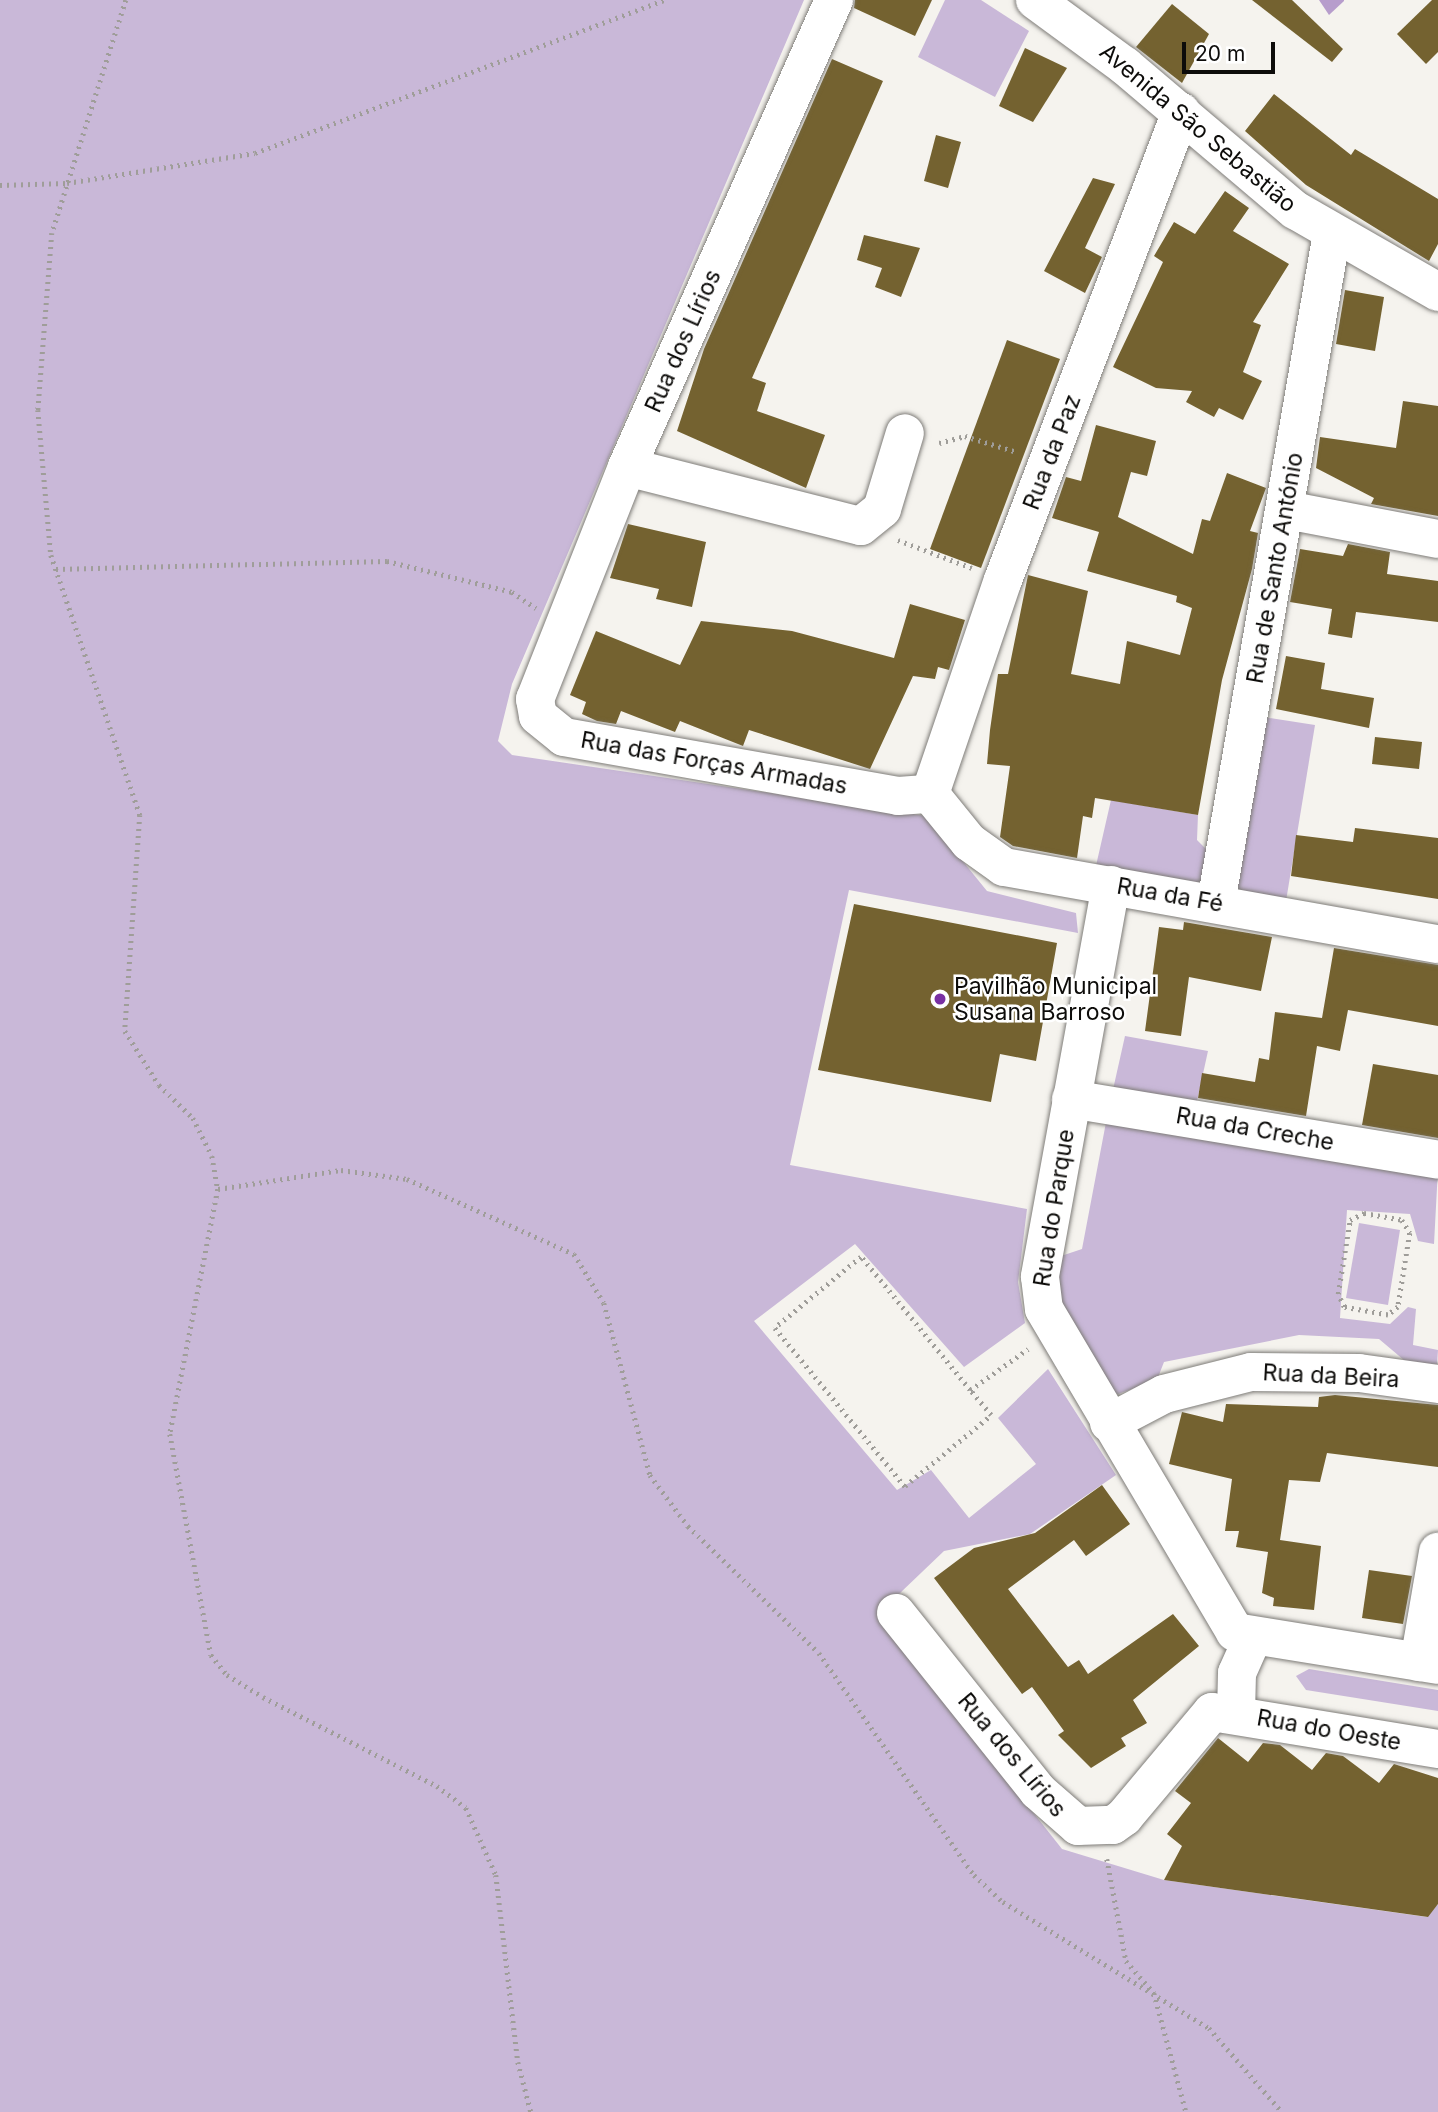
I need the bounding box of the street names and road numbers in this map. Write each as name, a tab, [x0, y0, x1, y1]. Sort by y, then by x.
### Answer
street label: Avenida São Sebastião	[1094, 38, 1302, 218]
street label: Rua dos Lírios	[639, 265, 727, 417]
street label: Rua da Paz	[1017, 390, 1087, 514]
street label: Rua de Santo António	[1241, 450, 1309, 686]
street label: Rua das Forças Armadas	[579, 726, 849, 800]
street label: Rua da Fé	[1115, 872, 1225, 918]
street label: Rua da Creche	[1174, 1102, 1336, 1156]
street label: Rua do Parque	[1028, 1127, 1080, 1289]
street label: Rua da Beira	[1262, 1359, 1400, 1393]
street label: Rua dos Lírios	[952, 1687, 1072, 1823]
street label: Rua do Oeste	[1255, 1704, 1403, 1756]

